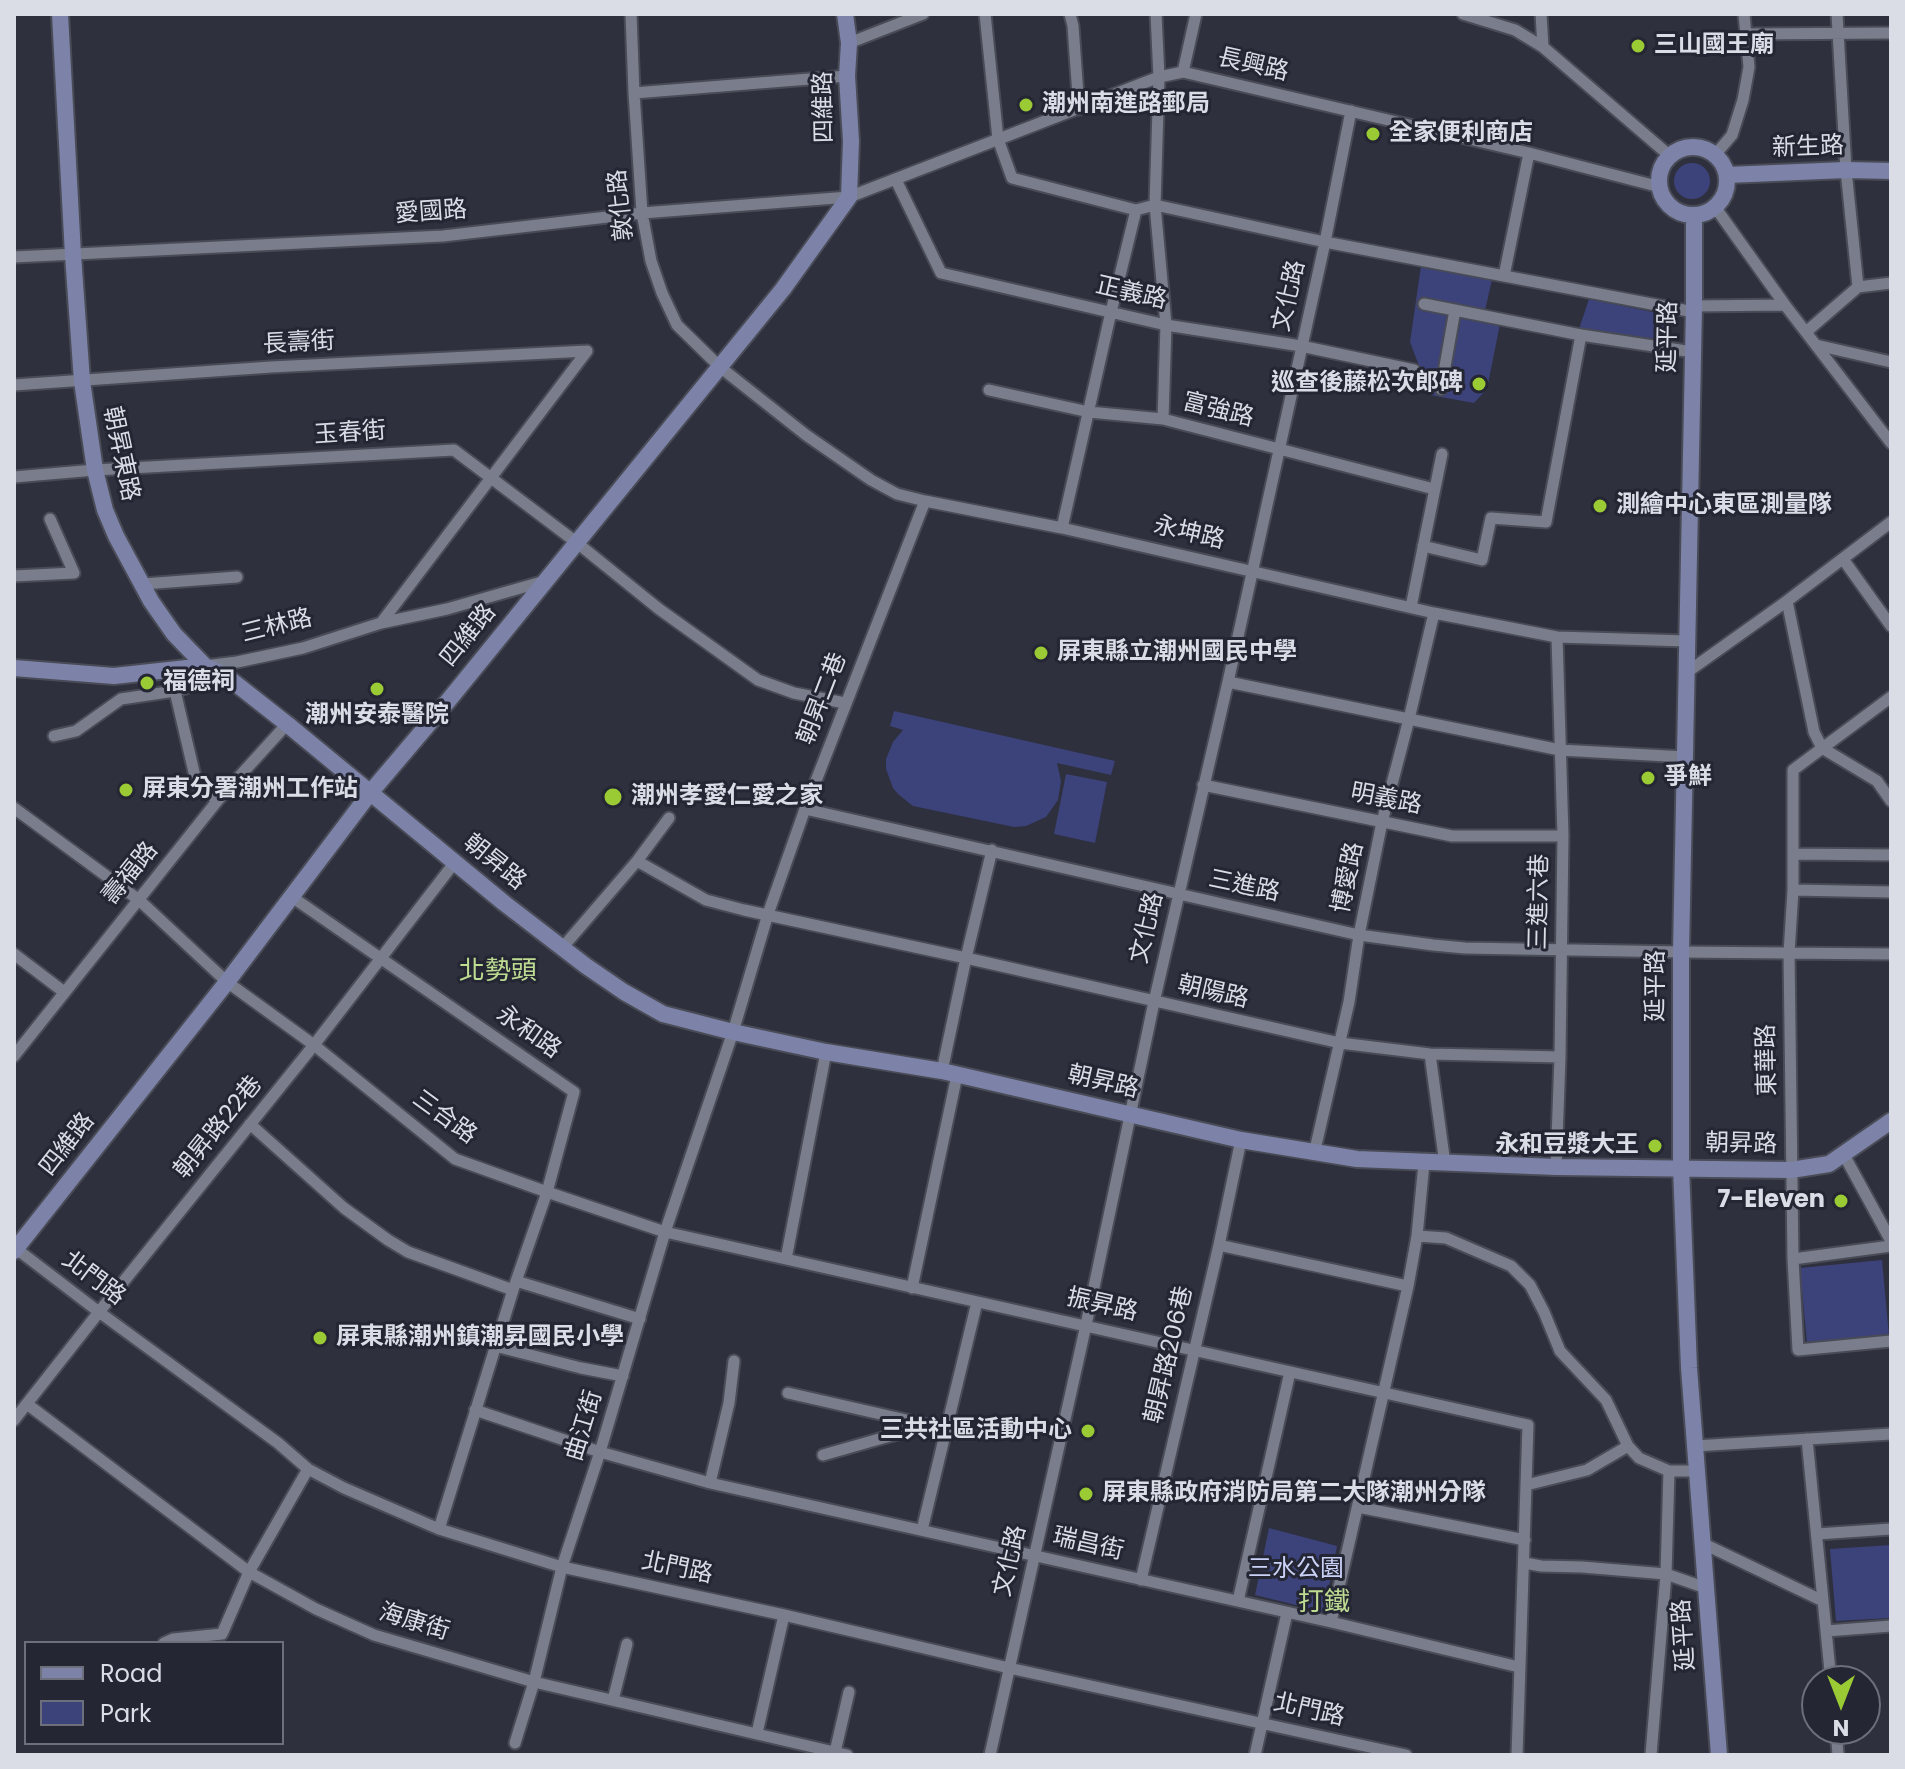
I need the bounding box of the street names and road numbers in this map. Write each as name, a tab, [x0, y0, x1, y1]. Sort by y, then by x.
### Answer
street label: 長興路	[1215, 44, 1291, 88]
street label: 四維路	[810, 71, 840, 143]
street label: 新生路	[1772, 132, 1844, 164]
street label: 敦化路	[604, 168, 640, 242]
street label: 愛國路	[394, 196, 468, 230]
street label: 文化路	[1268, 258, 1312, 334]
street label: 正義路	[1093, 272, 1169, 316]
street label: 延平路	[1654, 301, 1684, 373]
street label: 長壽街	[262, 328, 336, 360]
street label: 富強路	[1180, 388, 1256, 434]
street label: 朝昇東路	[96, 404, 144, 504]
street label: 玉春街	[313, 417, 387, 451]
street label: 永坤路	[1151, 512, 1227, 556]
street label: 四維路	[435, 599, 503, 673]
street label: 三林路	[239, 604, 315, 650]
street label: 朝昇二巷	[792, 649, 854, 749]
street label: 明義路	[1348, 779, 1424, 821]
street label: 朝昇路	[457, 829, 531, 897]
street label: 壽福路	[97, 837, 165, 911]
street label: 博愛路	[1327, 840, 1371, 916]
street label: 三進六巷	[1525, 854, 1555, 950]
street label: 三進路	[1206, 865, 1282, 909]
street label: 文化路	[1126, 890, 1170, 966]
street label: 延平路	[1643, 950, 1671, 1022]
street label: 朝陽路	[1175, 971, 1251, 1015]
street label: 永和路	[490, 1001, 566, 1065]
street label: 東華路	[1753, 1024, 1783, 1096]
street label: 朝昇路	[1065, 1061, 1141, 1105]
street label: 朝昇路22巷	[169, 1071, 269, 1185]
street label: 三合路	[406, 1085, 482, 1151]
street label: 四維路	[34, 1108, 102, 1182]
street label: 朝昇路	[1705, 1130, 1777, 1160]
street label: 北門路	[56, 1246, 130, 1312]
street label: 振昇路	[1064, 1284, 1140, 1328]
street label: 朝昇路206巷	[1140, 1284, 1200, 1426]
street label: 曲江街	[561, 1387, 609, 1465]
street label: 文化路	[989, 1523, 1033, 1599]
street label: 瑞昌街	[1050, 1523, 1126, 1567]
street label: 北門路	[639, 1547, 715, 1591]
street label: 延平路	[1668, 1598, 1702, 1672]
street label: 海康街	[375, 1599, 453, 1647]
street label: 北門路	[1271, 1689, 1347, 1733]

